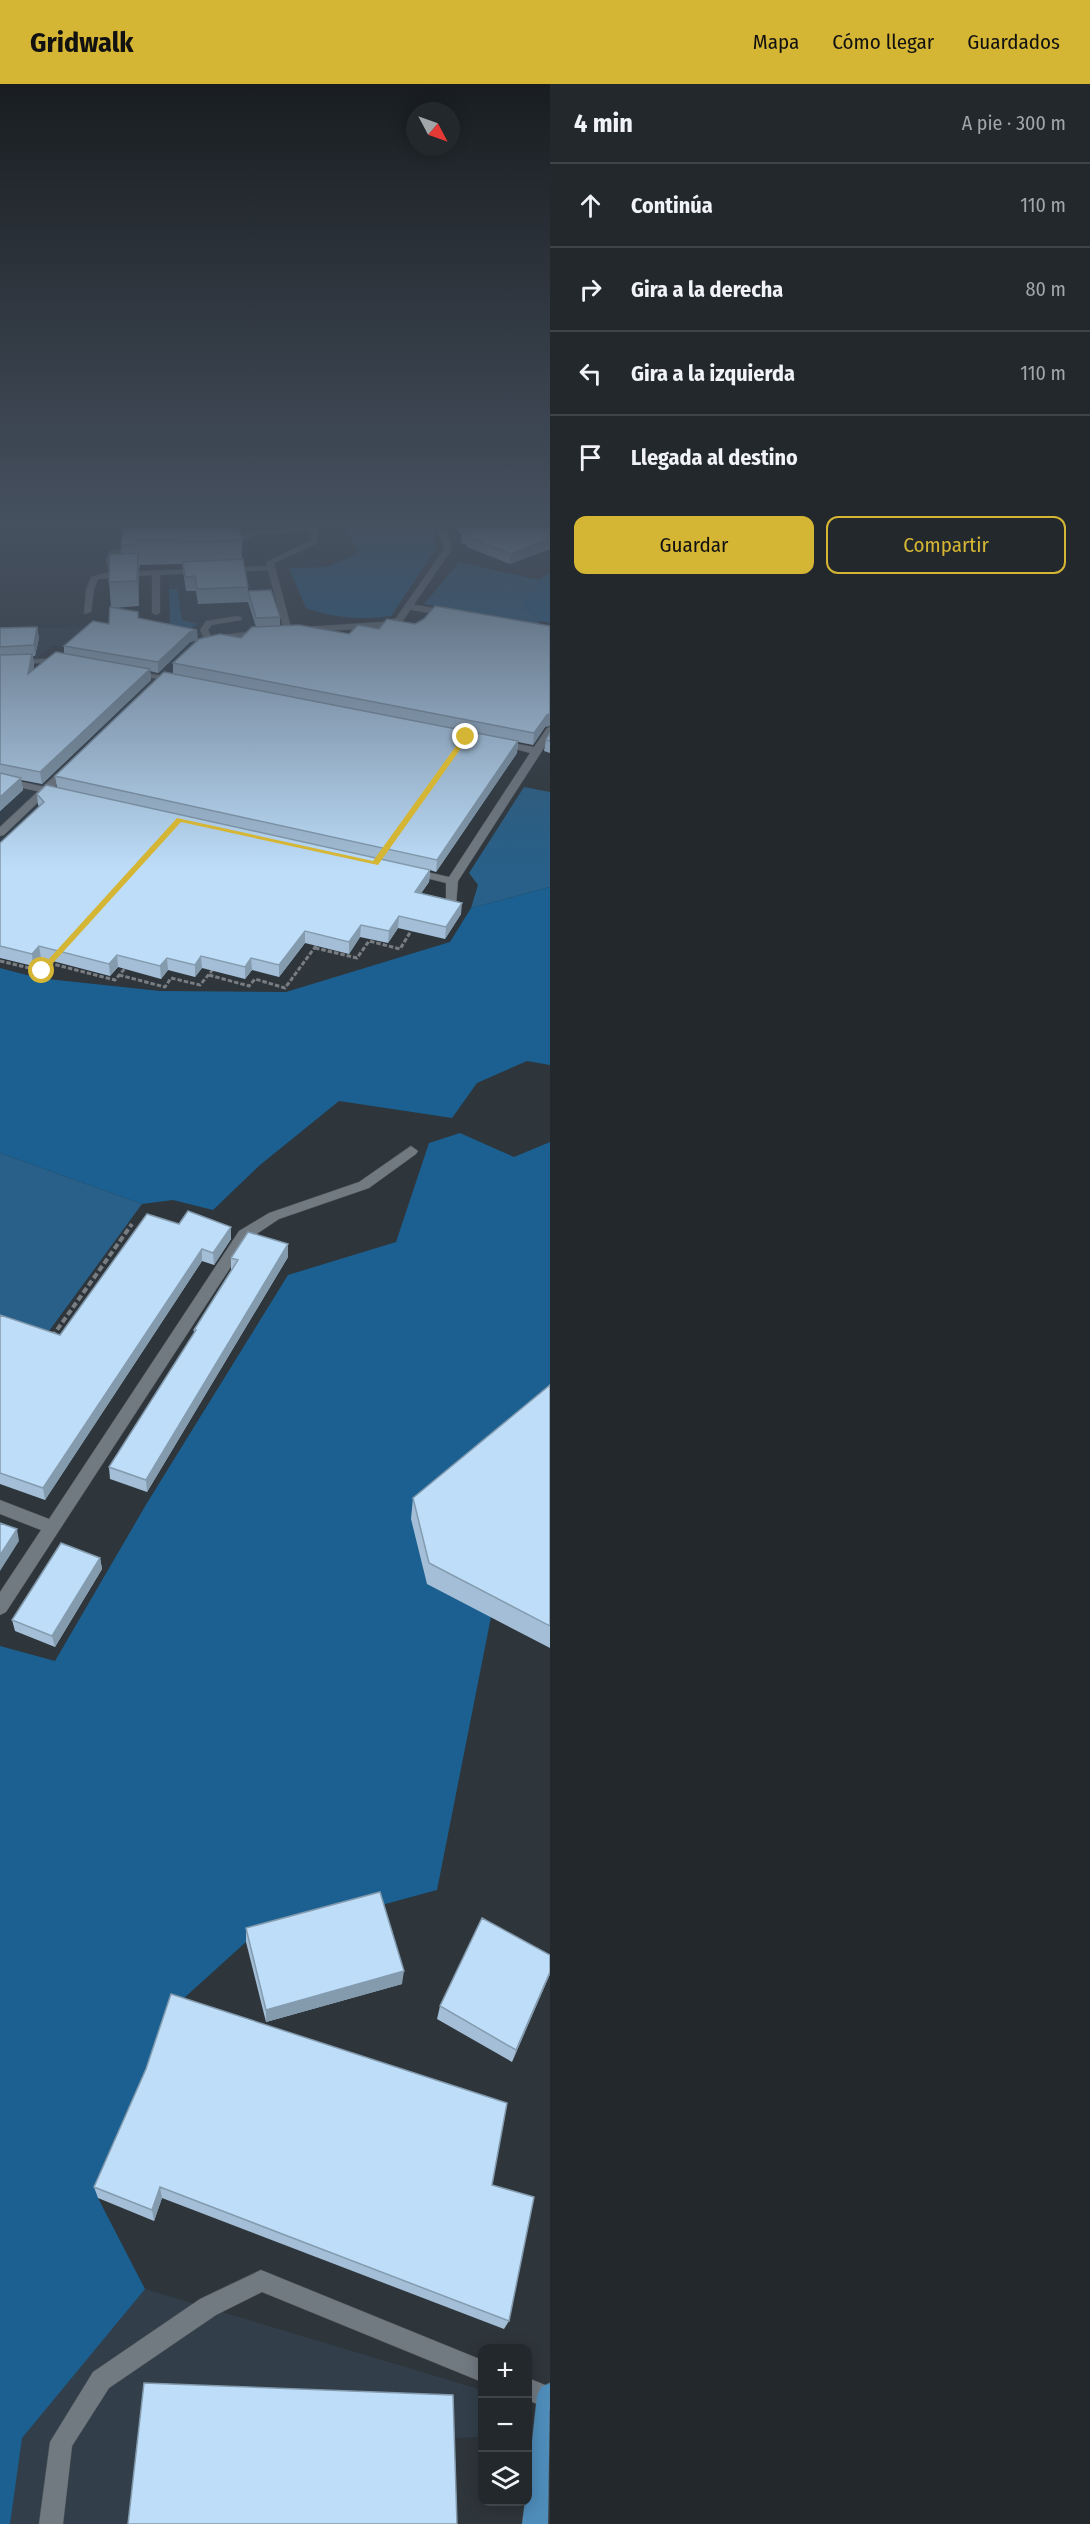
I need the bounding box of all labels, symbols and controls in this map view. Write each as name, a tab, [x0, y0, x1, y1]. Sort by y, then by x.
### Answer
text: Gridwalk	[30, 26, 134, 59]
text: Mapa	[753, 29, 799, 55]
text: Cómo llegar	[832, 29, 934, 55]
text: Guardados	[967, 29, 1060, 55]
north arrow	[406, 102, 460, 156]
text: 4 min	[574, 108, 633, 139]
text: A pie · 300 m	[962, 111, 1066, 135]
icon: ahead	[574, 189, 607, 222]
text: Continúa	[631, 192, 713, 219]
text: 110 m	[1020, 193, 1066, 217]
icon: right	[574, 273, 607, 306]
text: Gira a la derecha	[631, 276, 783, 303]
text: 80 m	[1026, 277, 1066, 301]
icon: left	[574, 357, 607, 390]
text: Gira a la izquierda	[631, 360, 795, 387]
text: 110 m	[1020, 361, 1066, 385]
icon: arrive	[574, 441, 607, 474]
text: Llegada al destino	[631, 444, 798, 471]
button: Guardar	[574, 516, 814, 574]
button: Compartir	[826, 516, 1066, 574]
route end	[452, 723, 478, 749]
route start	[28, 957, 54, 983]
map controls	[478, 2344, 532, 2506]
button: +	[478, 2344, 532, 2398]
button: −	[478, 2398, 532, 2452]
button: layers	[478, 2452, 532, 2506]

